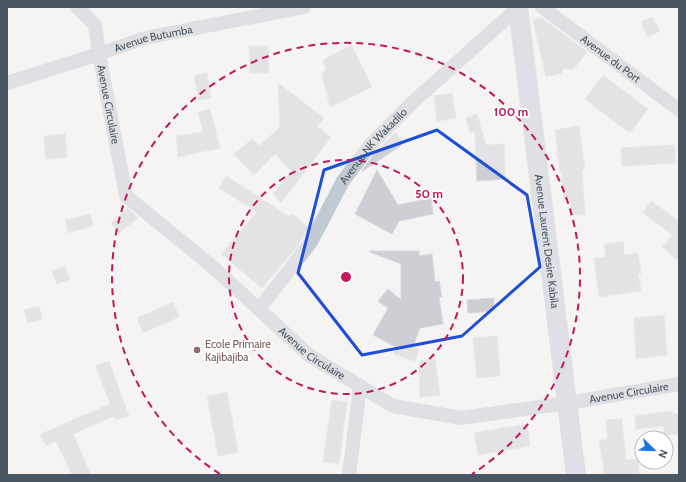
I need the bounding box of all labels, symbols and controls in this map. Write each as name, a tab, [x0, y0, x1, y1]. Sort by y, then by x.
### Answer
street label: Avenue Butumba	[112, 22, 194, 55]
street label: Avenue du Port	[578, 32, 644, 86]
street label: Avenue Circulaire	[94, 64, 123, 145]
text: 100 m	[494, 104, 528, 119]
street label: Avenue NK Wakadilo	[336, 105, 410, 187]
street label: Avenue Laurent Desire Kabila	[532, 173, 562, 310]
text: 50 m	[415, 186, 443, 201]
centre of rings	[339, 270, 353, 284]
street label: Avenue Circulaire	[276, 324, 348, 383]
place label: Ecole Primaire Kajibajiba	[205, 337, 271, 364]
marker: Ecole Primaire Kajibajiba	[192, 345, 202, 355]
street label: Avenue Circulaire	[588, 379, 670, 406]
north arrow	[634, 430, 674, 470]
text: N	[655, 448, 671, 460]

